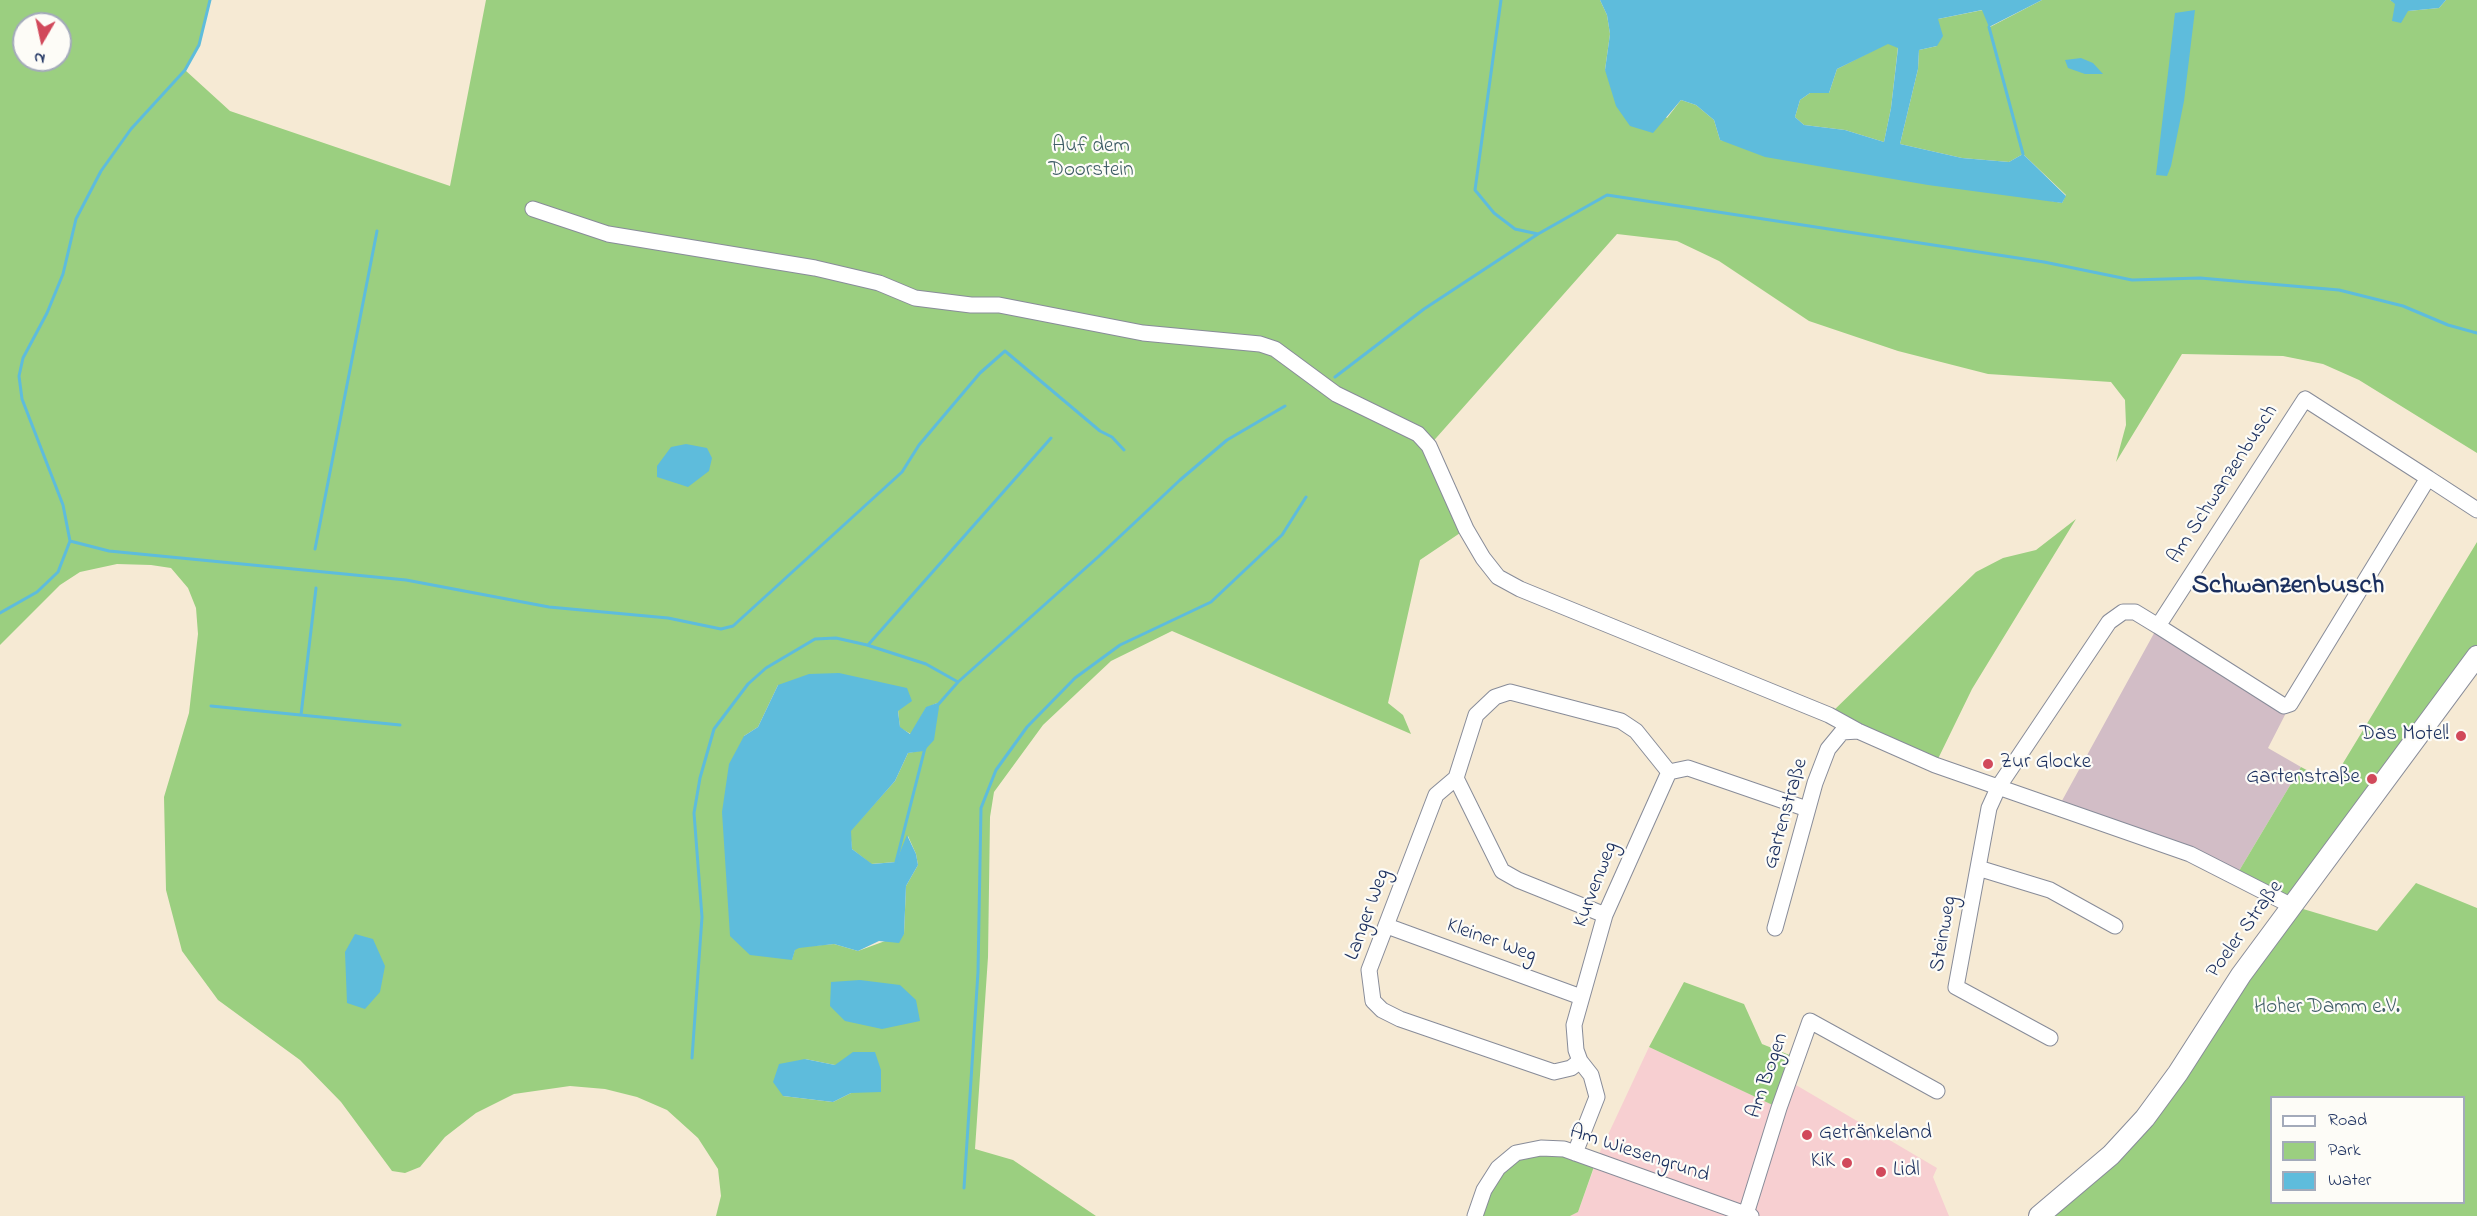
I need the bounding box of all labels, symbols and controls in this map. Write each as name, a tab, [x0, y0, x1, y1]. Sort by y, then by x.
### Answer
north arrow	[12, 12, 72, 72]
text: N	[32, 45, 47, 71]
park label: Auf dem Doorstein	[1048, 135, 1134, 185]
street label: Am Schwanzenbusch	[2163, 401, 2285, 569]
district label: Schwanzenbusch	[2192, 572, 2384, 604]
place label: Das Motel!	[2359, 723, 2449, 749]
marker: Das Motel!	[2454, 729, 2468, 743]
place label: Zur Glocke	[2000, 751, 2091, 777]
street label: Gartenstraße	[1759, 756, 1815, 872]
marker: Zur Glocke	[1981, 757, 1995, 771]
place label: Gartenstraße	[2246, 766, 2360, 792]
marker: Gartenstraße	[2365, 772, 2379, 786]
street label: Kurvenweg	[1569, 839, 1625, 931]
street label: Langer Weg	[1341, 866, 1397, 964]
street label: Poeler Straße	[2202, 876, 2290, 984]
street label: Steinweg	[1926, 894, 1964, 974]
street label: Kleiner Weg	[1443, 914, 1539, 970]
park label: Hoher Damm e.V.	[2254, 996, 2400, 1022]
street label: Am Bogen	[1743, 1030, 1795, 1122]
legend	[2270, 1096, 2465, 1204]
text: Road	[2328, 1108, 2367, 1134]
street label: Am Wiesengrund	[1566, 1121, 1712, 1189]
place label: Getränkeland	[1819, 1122, 1932, 1148]
marker: Getränkeland	[1800, 1128, 1814, 1142]
text: Park	[2328, 1138, 2361, 1164]
place label: KiK	[1811, 1150, 1835, 1176]
marker: KiK	[1840, 1156, 1854, 1170]
place label: Lidl	[1893, 1159, 1920, 1185]
marker: Lidl	[1874, 1165, 1888, 1179]
text: Water	[2328, 1168, 2371, 1194]

